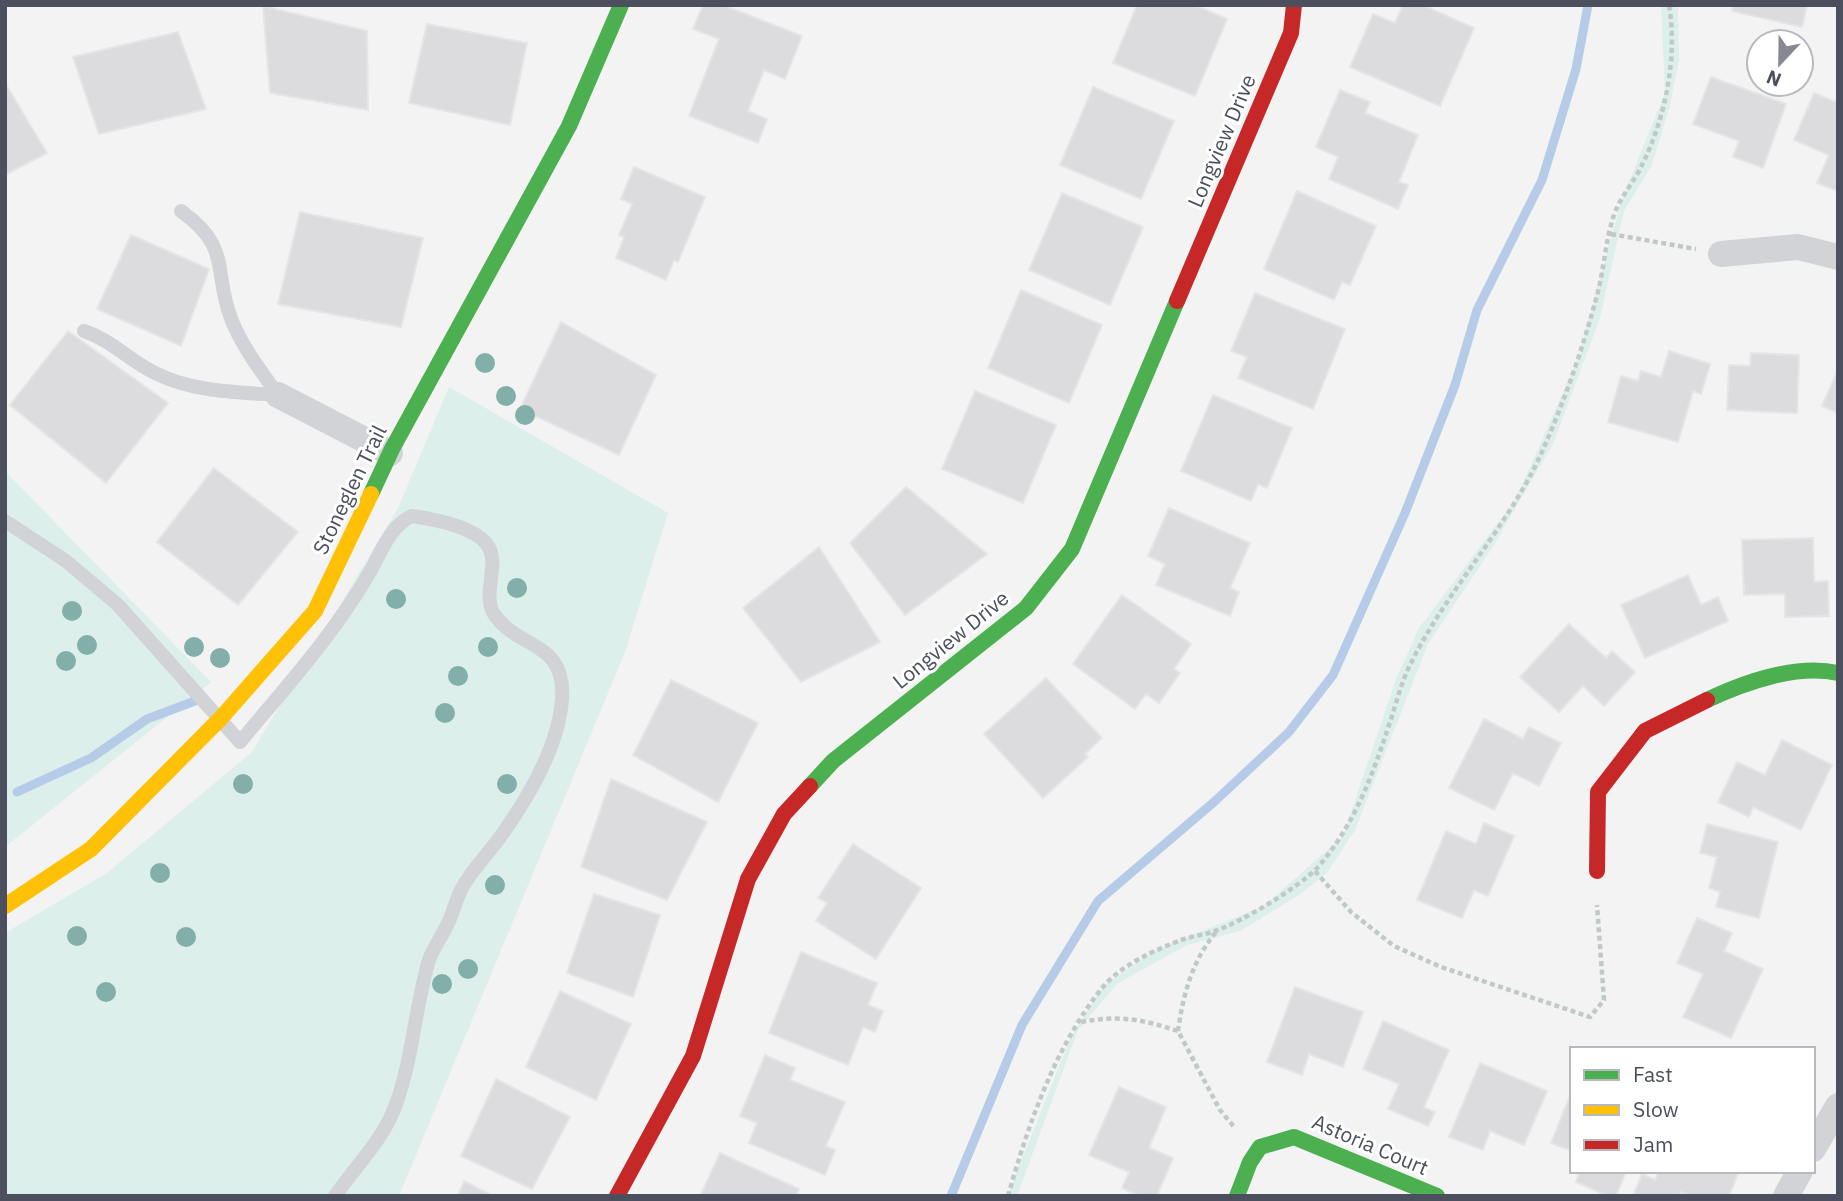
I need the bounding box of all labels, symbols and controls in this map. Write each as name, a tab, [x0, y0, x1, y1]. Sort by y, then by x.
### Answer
north arrow	[1745, 28, 1815, 98]
text: N	[1763, 65, 1785, 92]
street label: Longview Drive	[1180, 70, 1262, 211]
street label: Stoneglen Trail	[306, 420, 393, 559]
street label: Longview Drive	[886, 584, 1014, 695]
legend	[1570, 1047, 1815, 1173]
text: Fast	[1633, 1060, 1673, 1088]
text: Slow	[1633, 1095, 1679, 1123]
street label: Astoria Court	[1308, 1107, 1433, 1181]
text: Jam	[1633, 1130, 1673, 1158]

